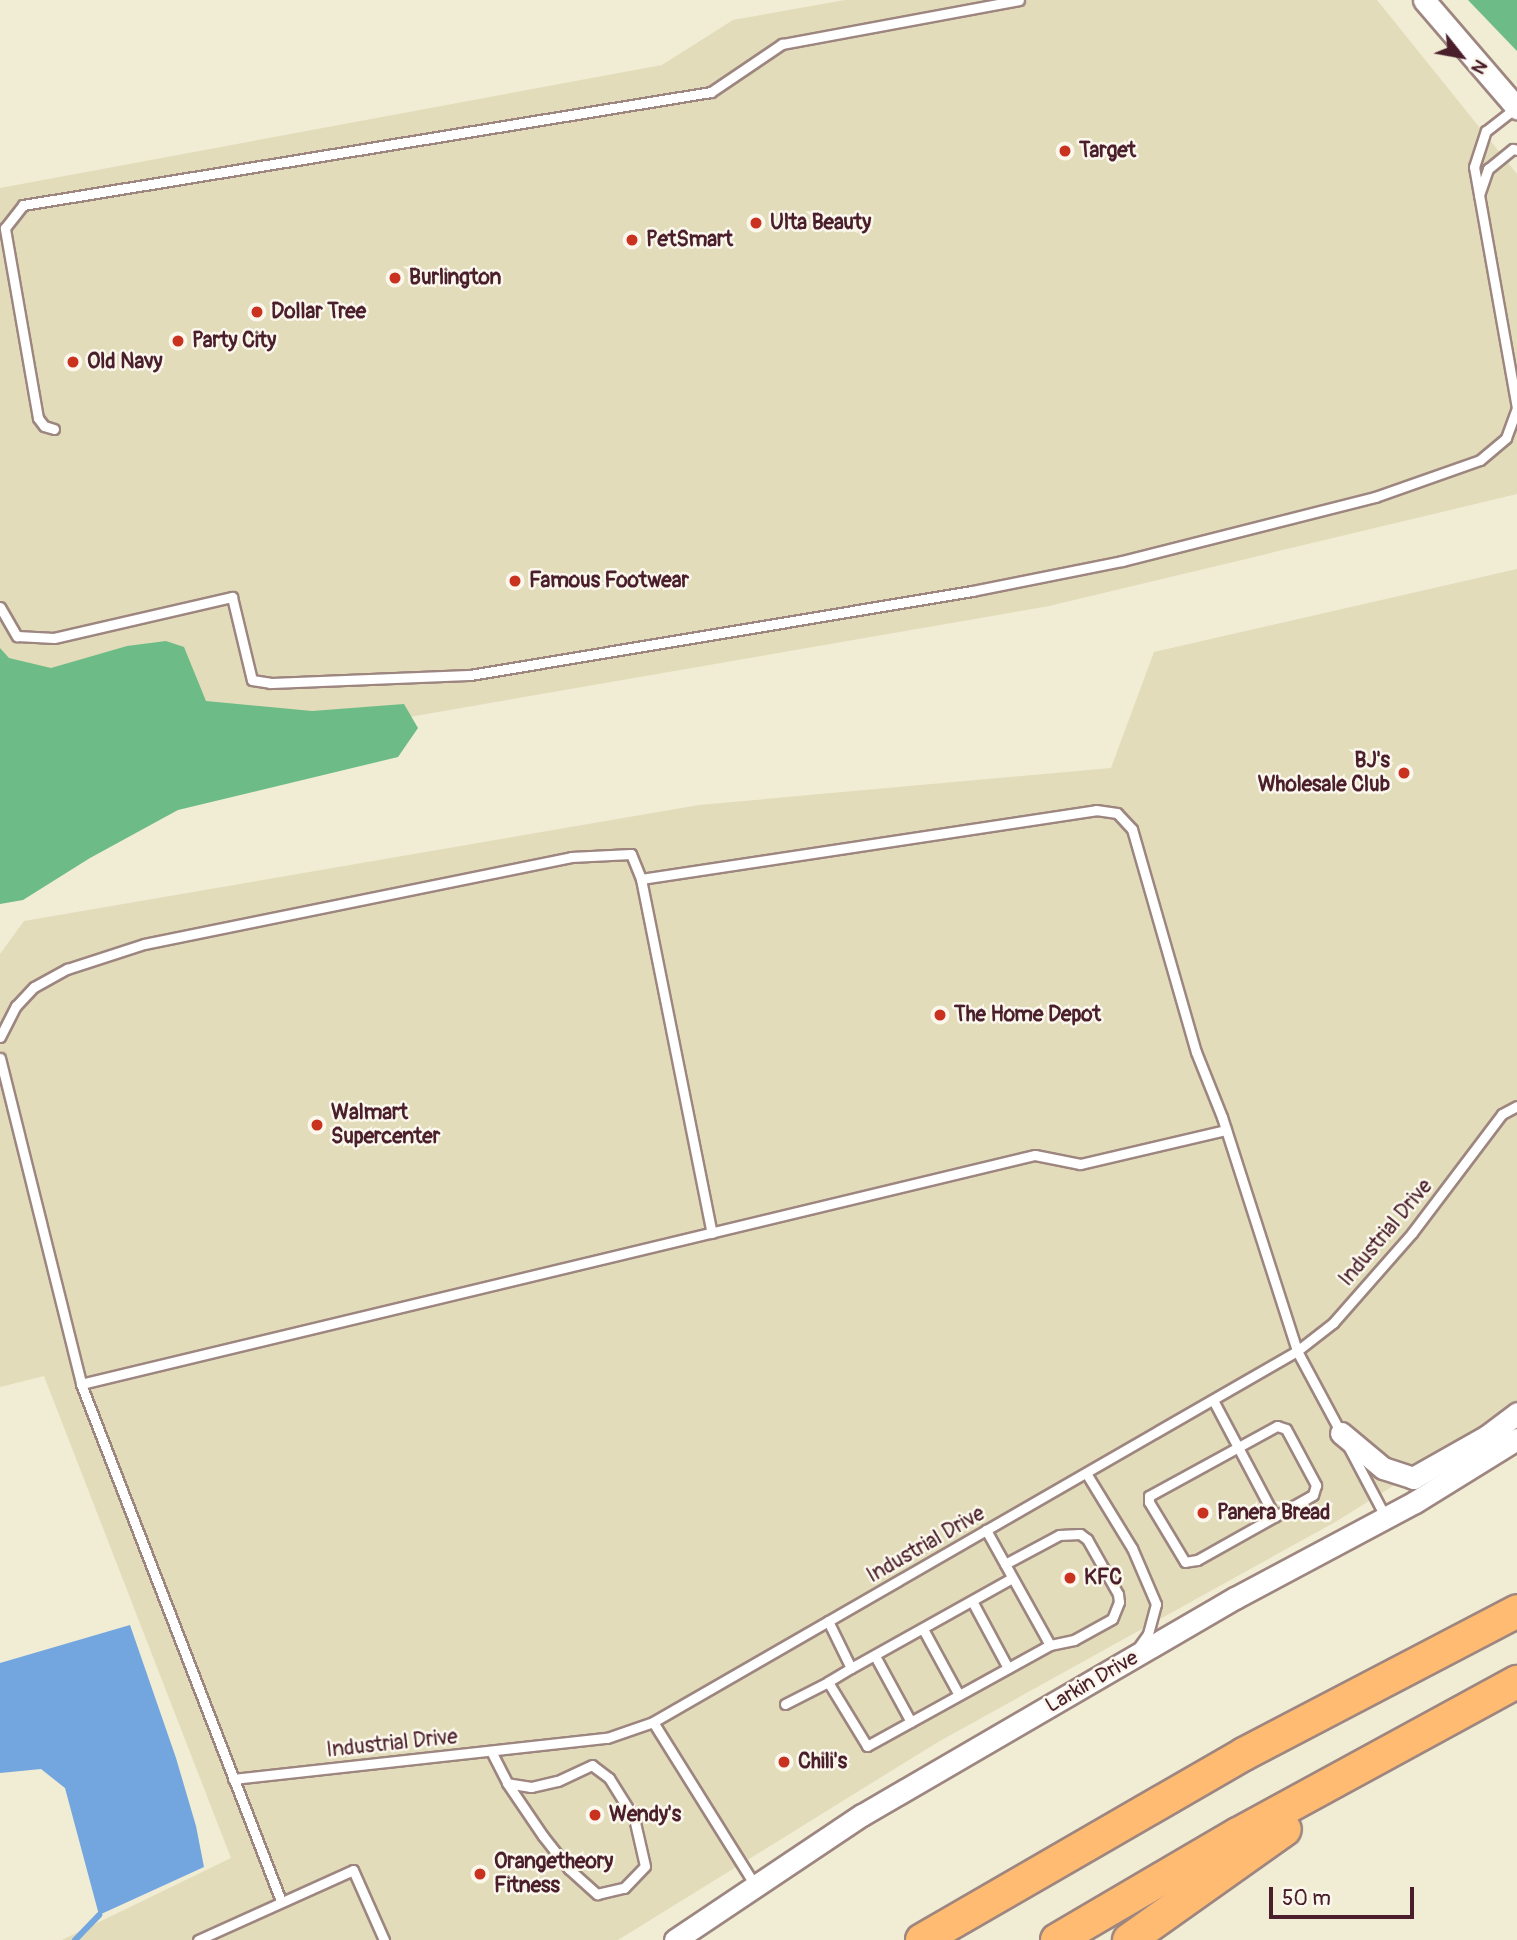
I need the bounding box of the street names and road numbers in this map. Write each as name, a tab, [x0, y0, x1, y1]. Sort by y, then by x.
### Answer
street label: Industrial Drive	[1334, 1174, 1438, 1292]
street label: Industrial Drive	[863, 1501, 989, 1589]
street label: Larkin Drive	[1041, 1645, 1143, 1719]
street label: Industrial Drive	[325, 1725, 459, 1763]

